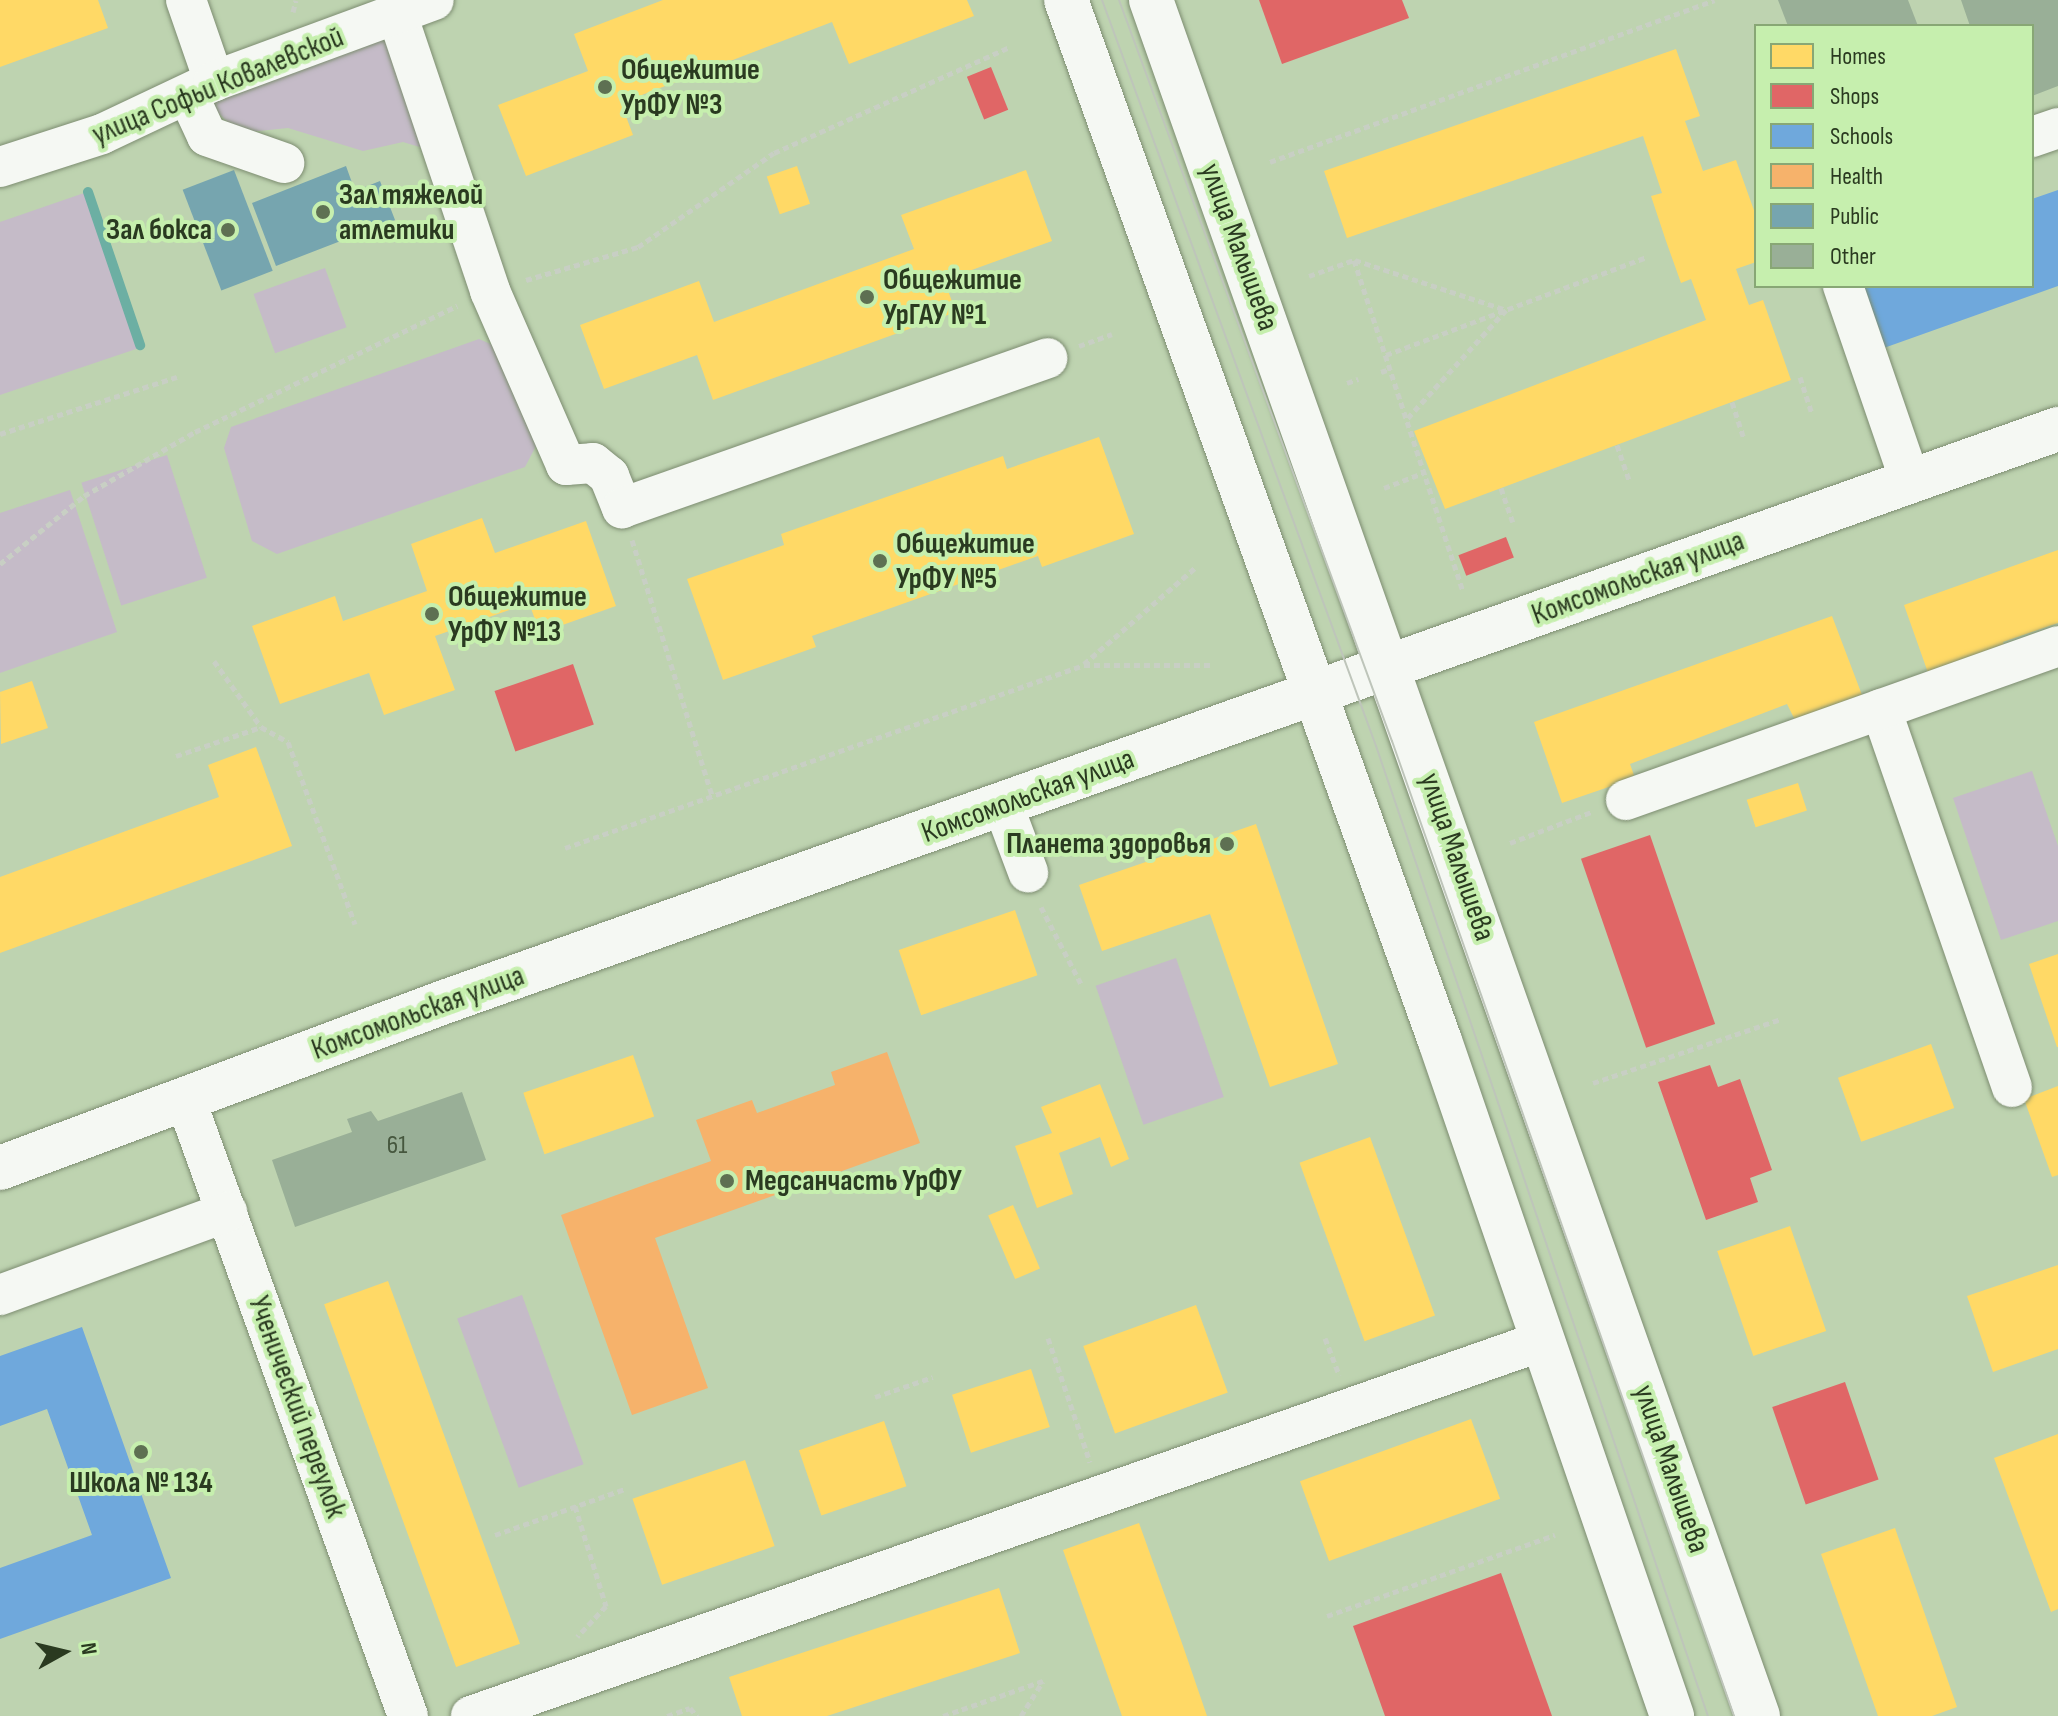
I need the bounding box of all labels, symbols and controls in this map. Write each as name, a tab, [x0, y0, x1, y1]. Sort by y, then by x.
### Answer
street label: улица Софьи Ковалевской	[87, 19, 349, 153]
legend	[1754, 24, 2034, 288]
text: Homes	[1830, 42, 1886, 71]
place label: Общежитие УрФУ №3	[621, 52, 760, 122]
marker: Общежитие УрФУ №3	[596, 78, 614, 96]
text: Shops	[1830, 82, 1879, 111]
text: Schools	[1830, 122, 1893, 151]
street label: улица Малышева	[1192, 159, 1286, 335]
text: Health	[1830, 162, 1883, 191]
place label: Зал тяжелой атлетики	[339, 177, 483, 248]
text: Public	[1830, 202, 1879, 231]
marker: Зал тяжелой атлетики	[314, 203, 332, 221]
place label: Зал бокса	[106, 212, 212, 248]
marker: Зал бокса	[219, 221, 237, 239]
text: Other	[1830, 242, 1876, 271]
place label: Общежитие УрГАУ №1	[883, 262, 1022, 332]
marker: Общежитие УрГАУ №1	[858, 288, 876, 306]
street label: Комсомольская улица	[1527, 523, 1749, 633]
place label: Общежитие УрФУ №5	[896, 526, 1035, 596]
marker: Общежитие УрФУ №5	[871, 552, 889, 570]
place label: Общежитие УрФУ №13	[448, 579, 587, 650]
marker: Общежитие УрФУ №13	[423, 605, 441, 623]
street label: Комсомольская улица	[917, 741, 1139, 851]
street label: улица Малышева	[1411, 768, 1503, 946]
place label: Планета здоровья	[1006, 826, 1211, 862]
marker: Планета здоровья	[1218, 835, 1236, 853]
street label: Комсомольская улица	[307, 958, 529, 1068]
house number: 61	[387, 1130, 407, 1162]
place label: Медсанчасть УрФУ	[745, 1163, 962, 1199]
marker: Медсанчасть УрФУ	[716, 1170, 738, 1192]
street label: Ученический переулок	[240, 1291, 354, 1523]
street label: улица Малышева	[1625, 1380, 1717, 1558]
marker: Школа № 134	[132, 1443, 150, 1461]
place label: Школа № 134	[69, 1465, 213, 1501]
north arrow	[24, 1612, 104, 1692]
text: N	[74, 1641, 102, 1656]

